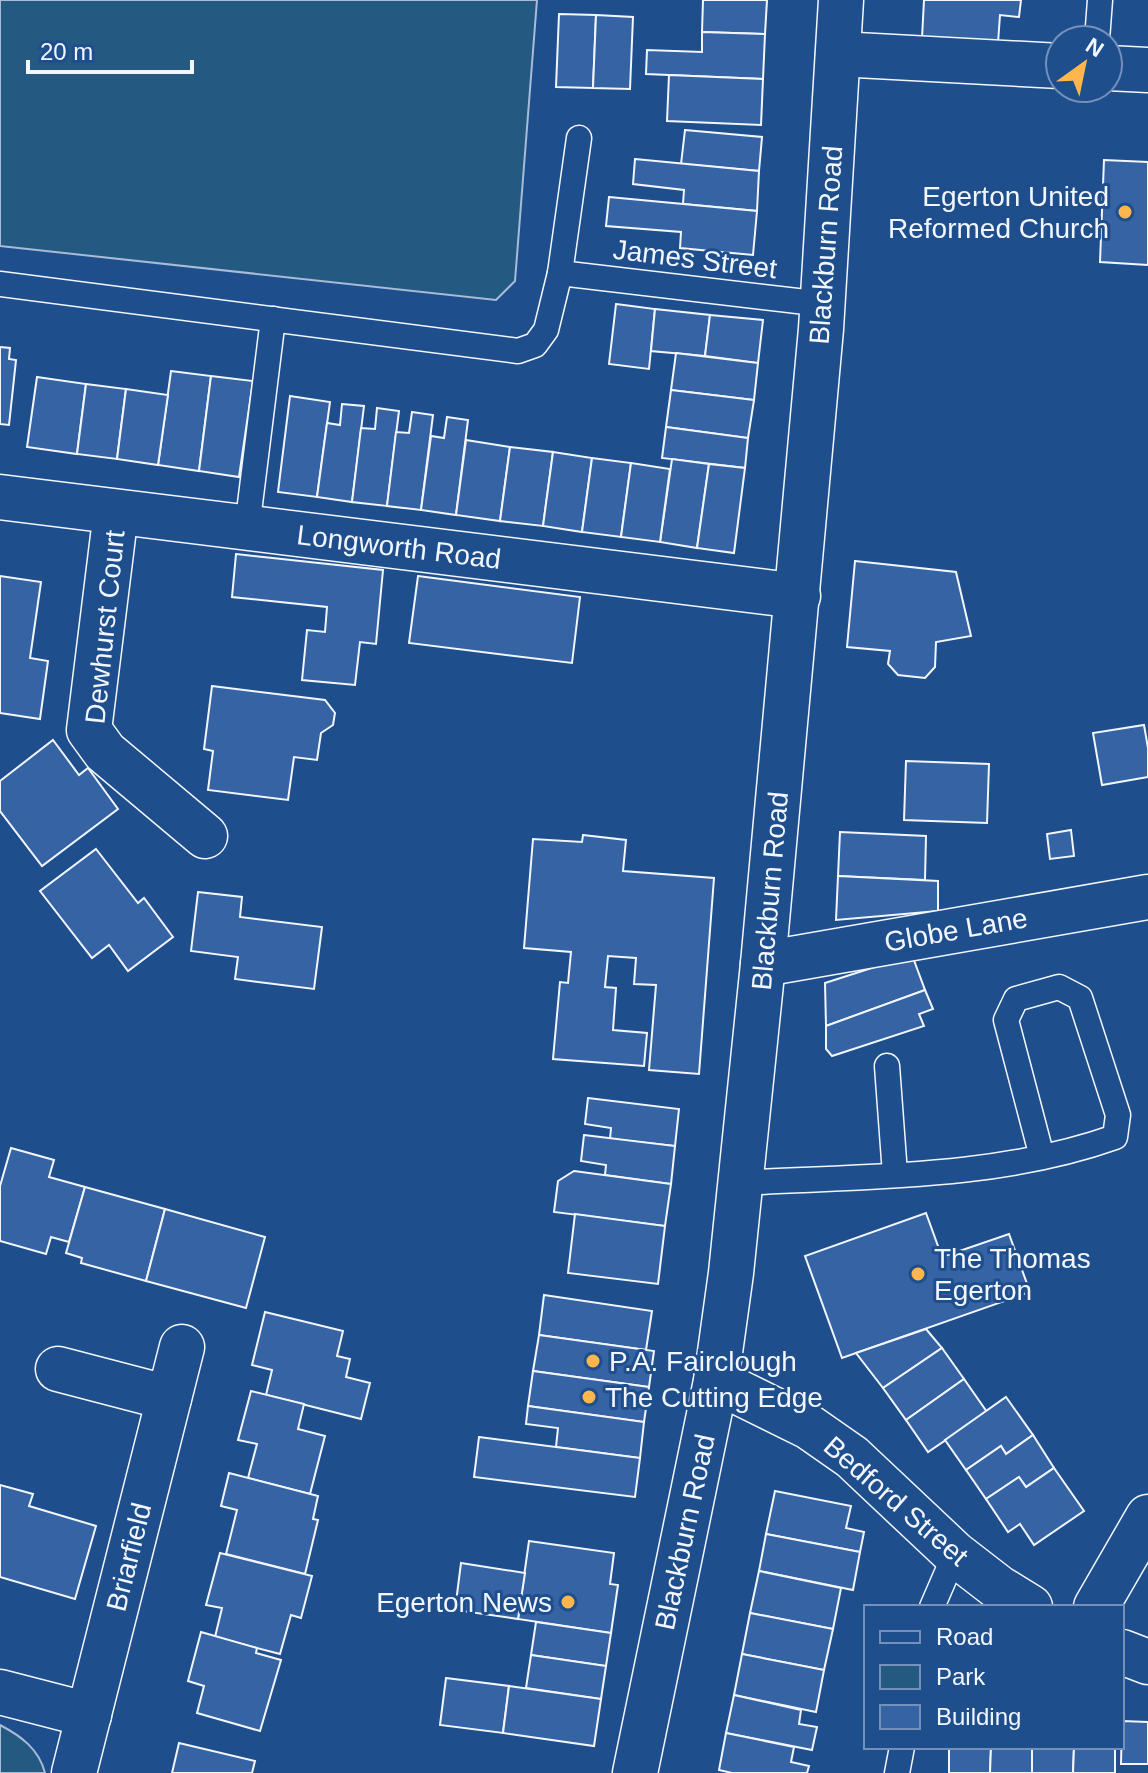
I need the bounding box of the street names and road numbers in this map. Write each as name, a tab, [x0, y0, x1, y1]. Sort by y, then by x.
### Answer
street label: Blackburn Road	[804, 145, 848, 345]
street label: James Street	[611, 234, 779, 284]
street label: Longworth Road	[295, 519, 503, 575]
street label: Dewhurst Court	[79, 528, 131, 725]
street label: Blackburn Road	[746, 790, 794, 992]
street label: Globe Lane	[882, 902, 1030, 958]
street label: Bedford Street	[818, 1430, 974, 1572]
street label: Blackburn Road	[649, 1431, 721, 1633]
street label: Briarfield	[101, 1500, 157, 1614]

